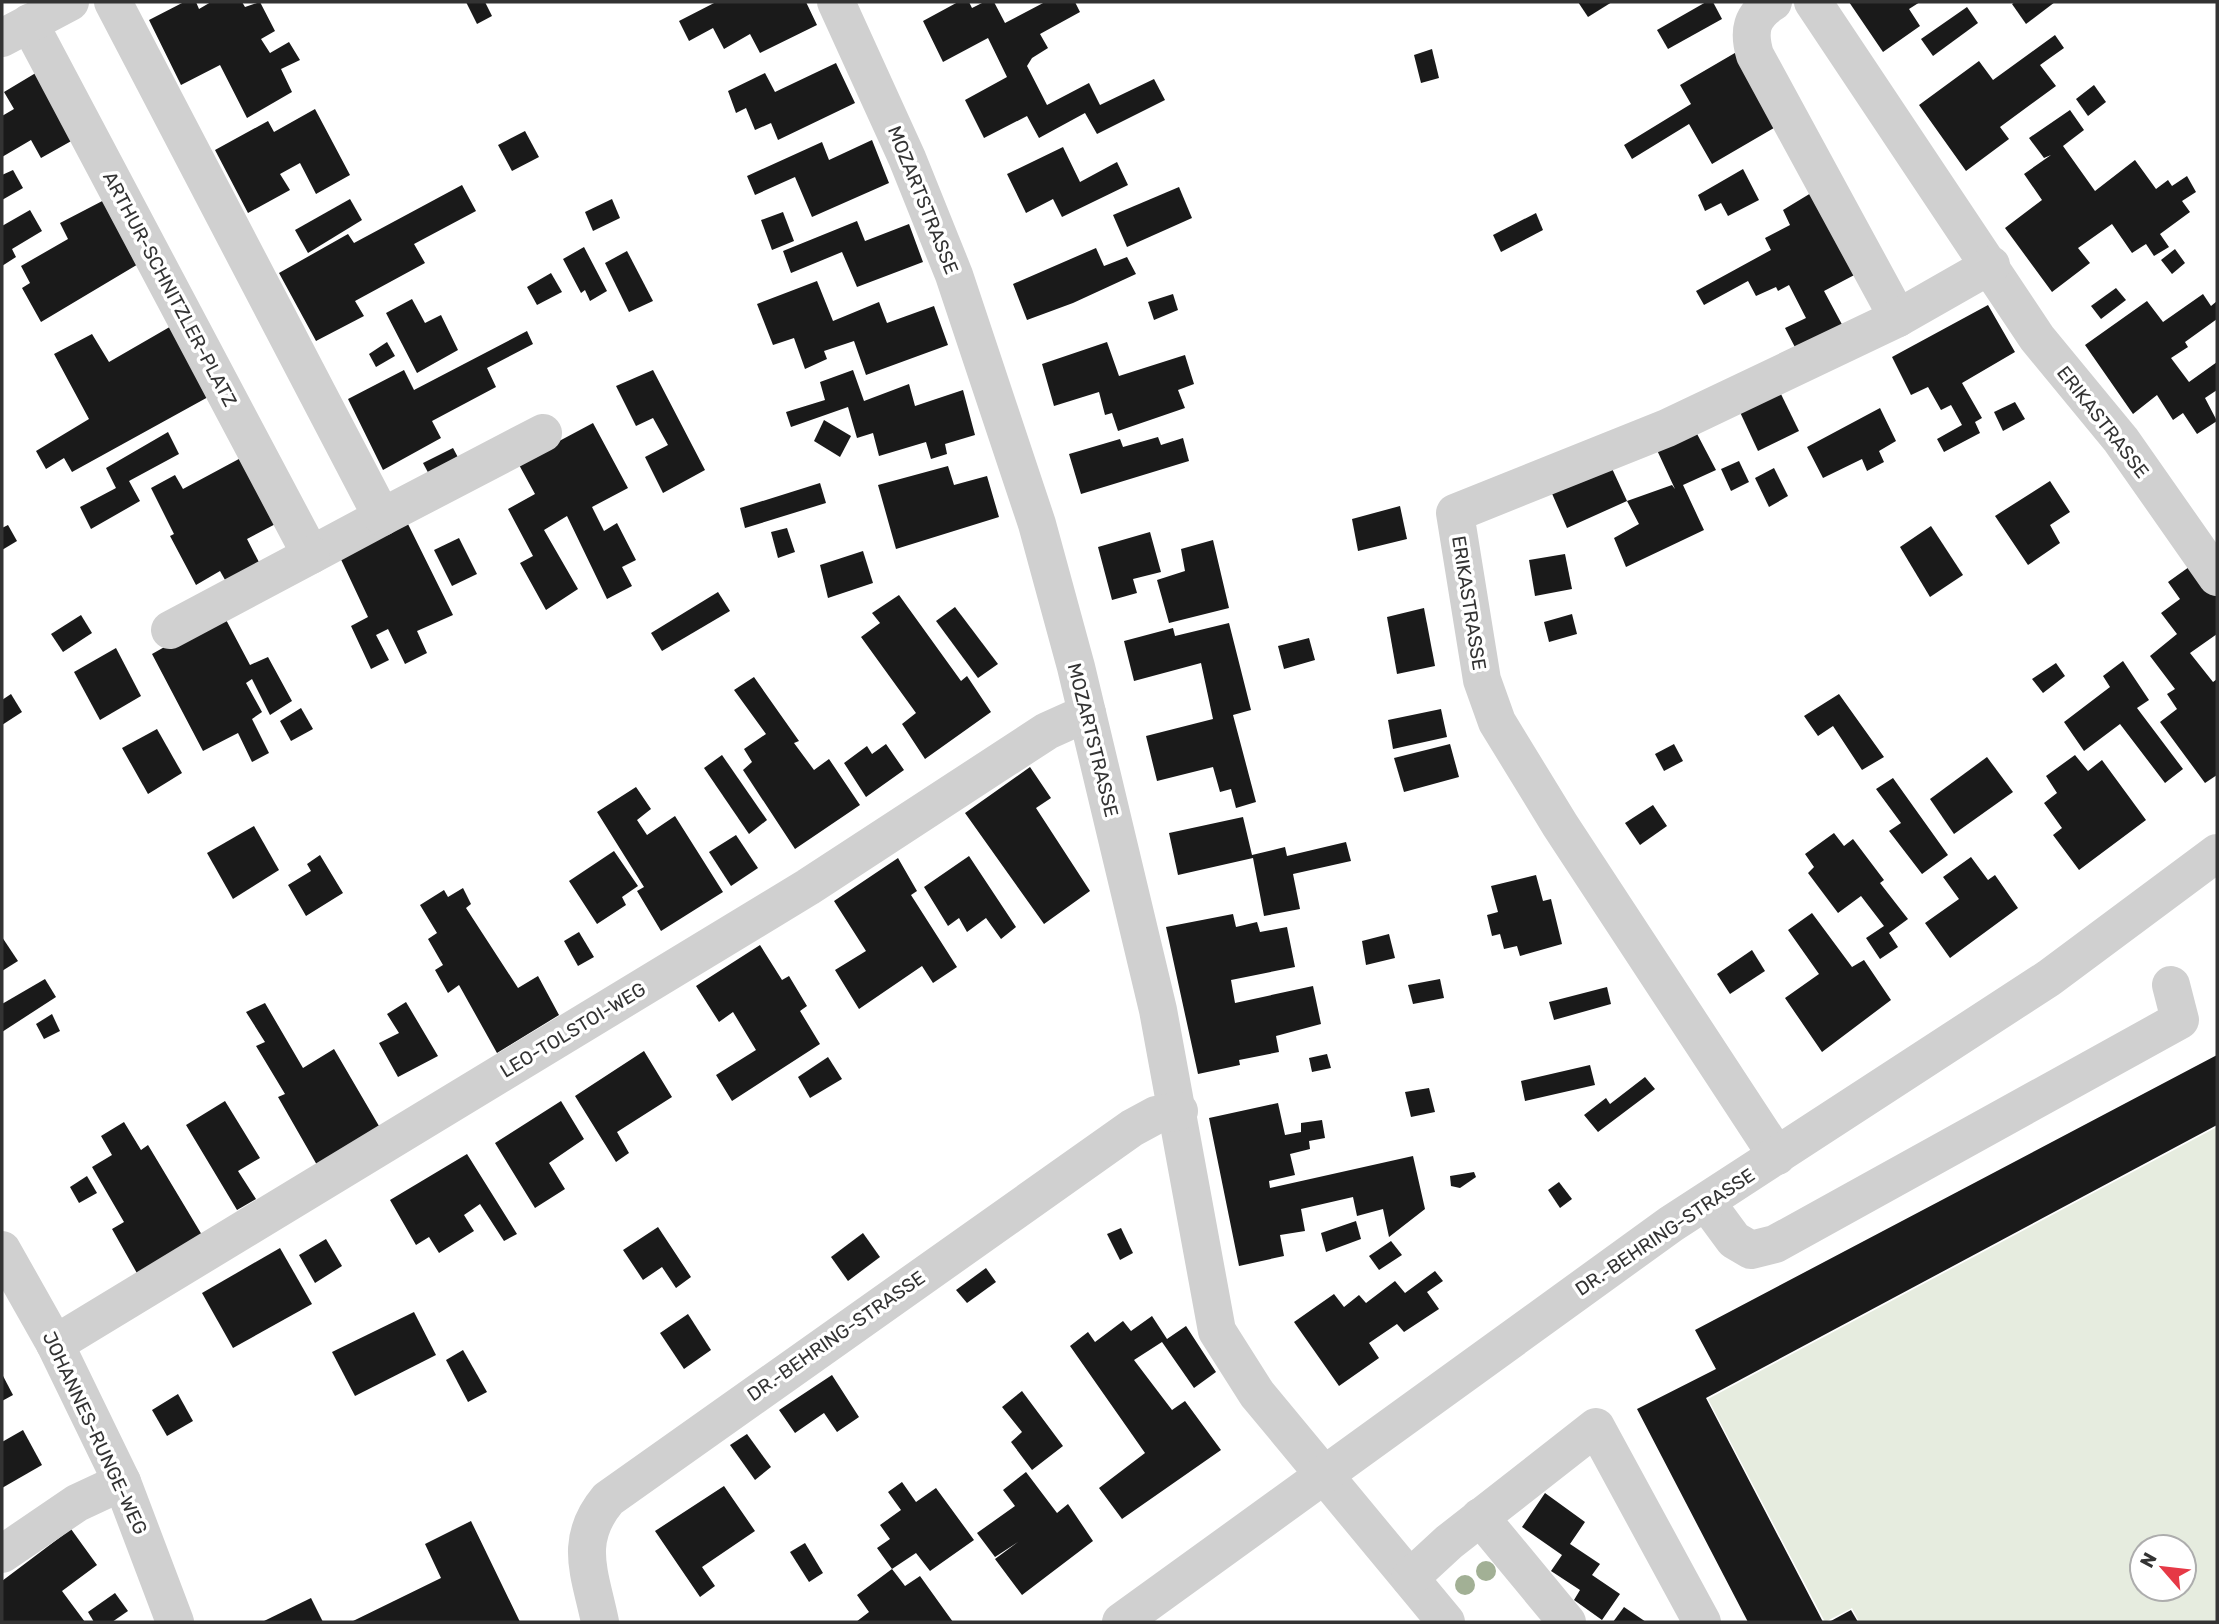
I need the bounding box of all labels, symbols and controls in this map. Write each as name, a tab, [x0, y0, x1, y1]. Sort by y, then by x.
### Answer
street label: MOZARTSTRASSE	[883, 122, 963, 278]
street label: ARTHUR-SCHNITZLER-PLATZ	[98, 168, 242, 410]
street label: ERIKASTRASSE	[2052, 361, 2154, 483]
street label: ERIKASTRASSE	[1447, 534, 1491, 672]
street label: MOZARTSTRASSE	[1063, 661, 1123, 819]
street label: LEO-TOLSTOI-WEG	[496, 977, 650, 1083]
street label: DR.-BEHRING-STRASSE	[1571, 1163, 1759, 1301]
street label: DR.-BEHRING-STRASSE	[743, 1266, 929, 1406]
street label: JOHANNES-RUNGE-WEG	[38, 1328, 152, 1538]
north arrow	[2128, 1533, 2198, 1603]
text: N	[2135, 1549, 2162, 1572]

